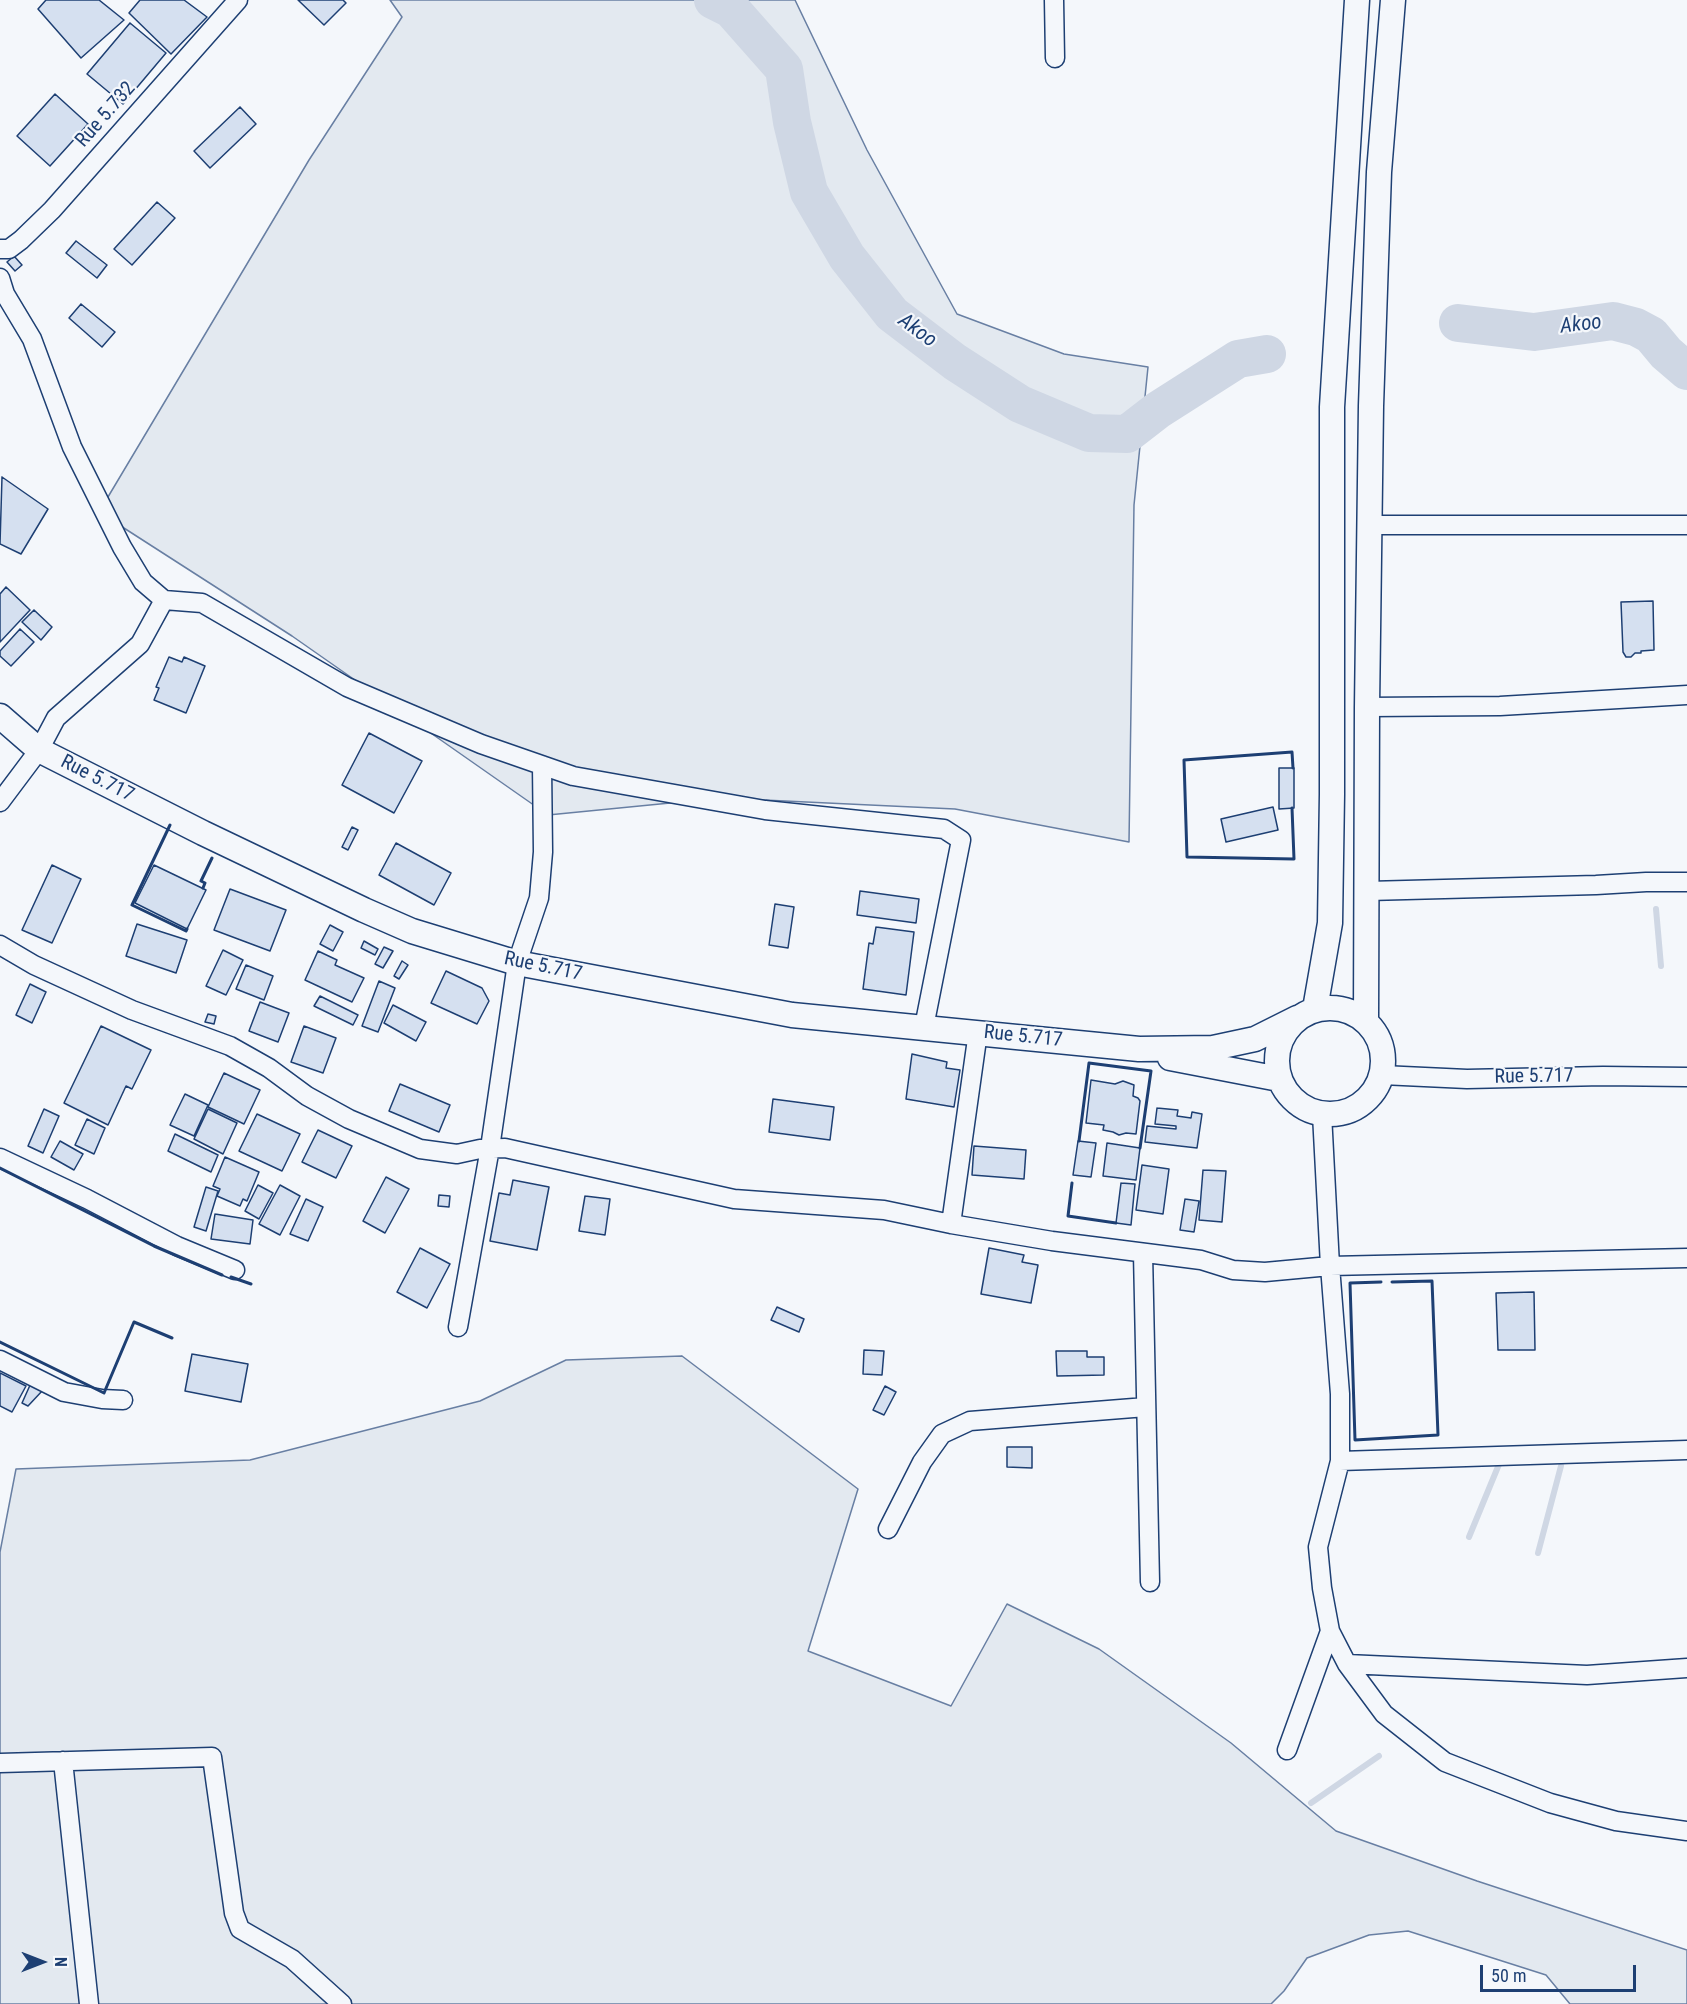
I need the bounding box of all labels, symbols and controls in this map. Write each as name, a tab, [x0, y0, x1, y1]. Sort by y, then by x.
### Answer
street label: Rue 5.732	[71, 77, 141, 153]
water label: Akoo	[893, 309, 941, 353]
water label: Akoo	[1559, 310, 1603, 340]
street label: Rue 5.717	[56, 750, 138, 808]
street label: Rue 5.717	[502, 947, 584, 987]
street label: Rue 5.717	[982, 1021, 1064, 1053]
street label: Rue 5.717	[1494, 1064, 1574, 1090]
north arrow	[12, 1932, 72, 1992]
scale bar	[1483, 1953, 1639, 1991]
text: N	[51, 1957, 70, 1967]
text: 50 m	[1491, 1965, 1526, 1986]

